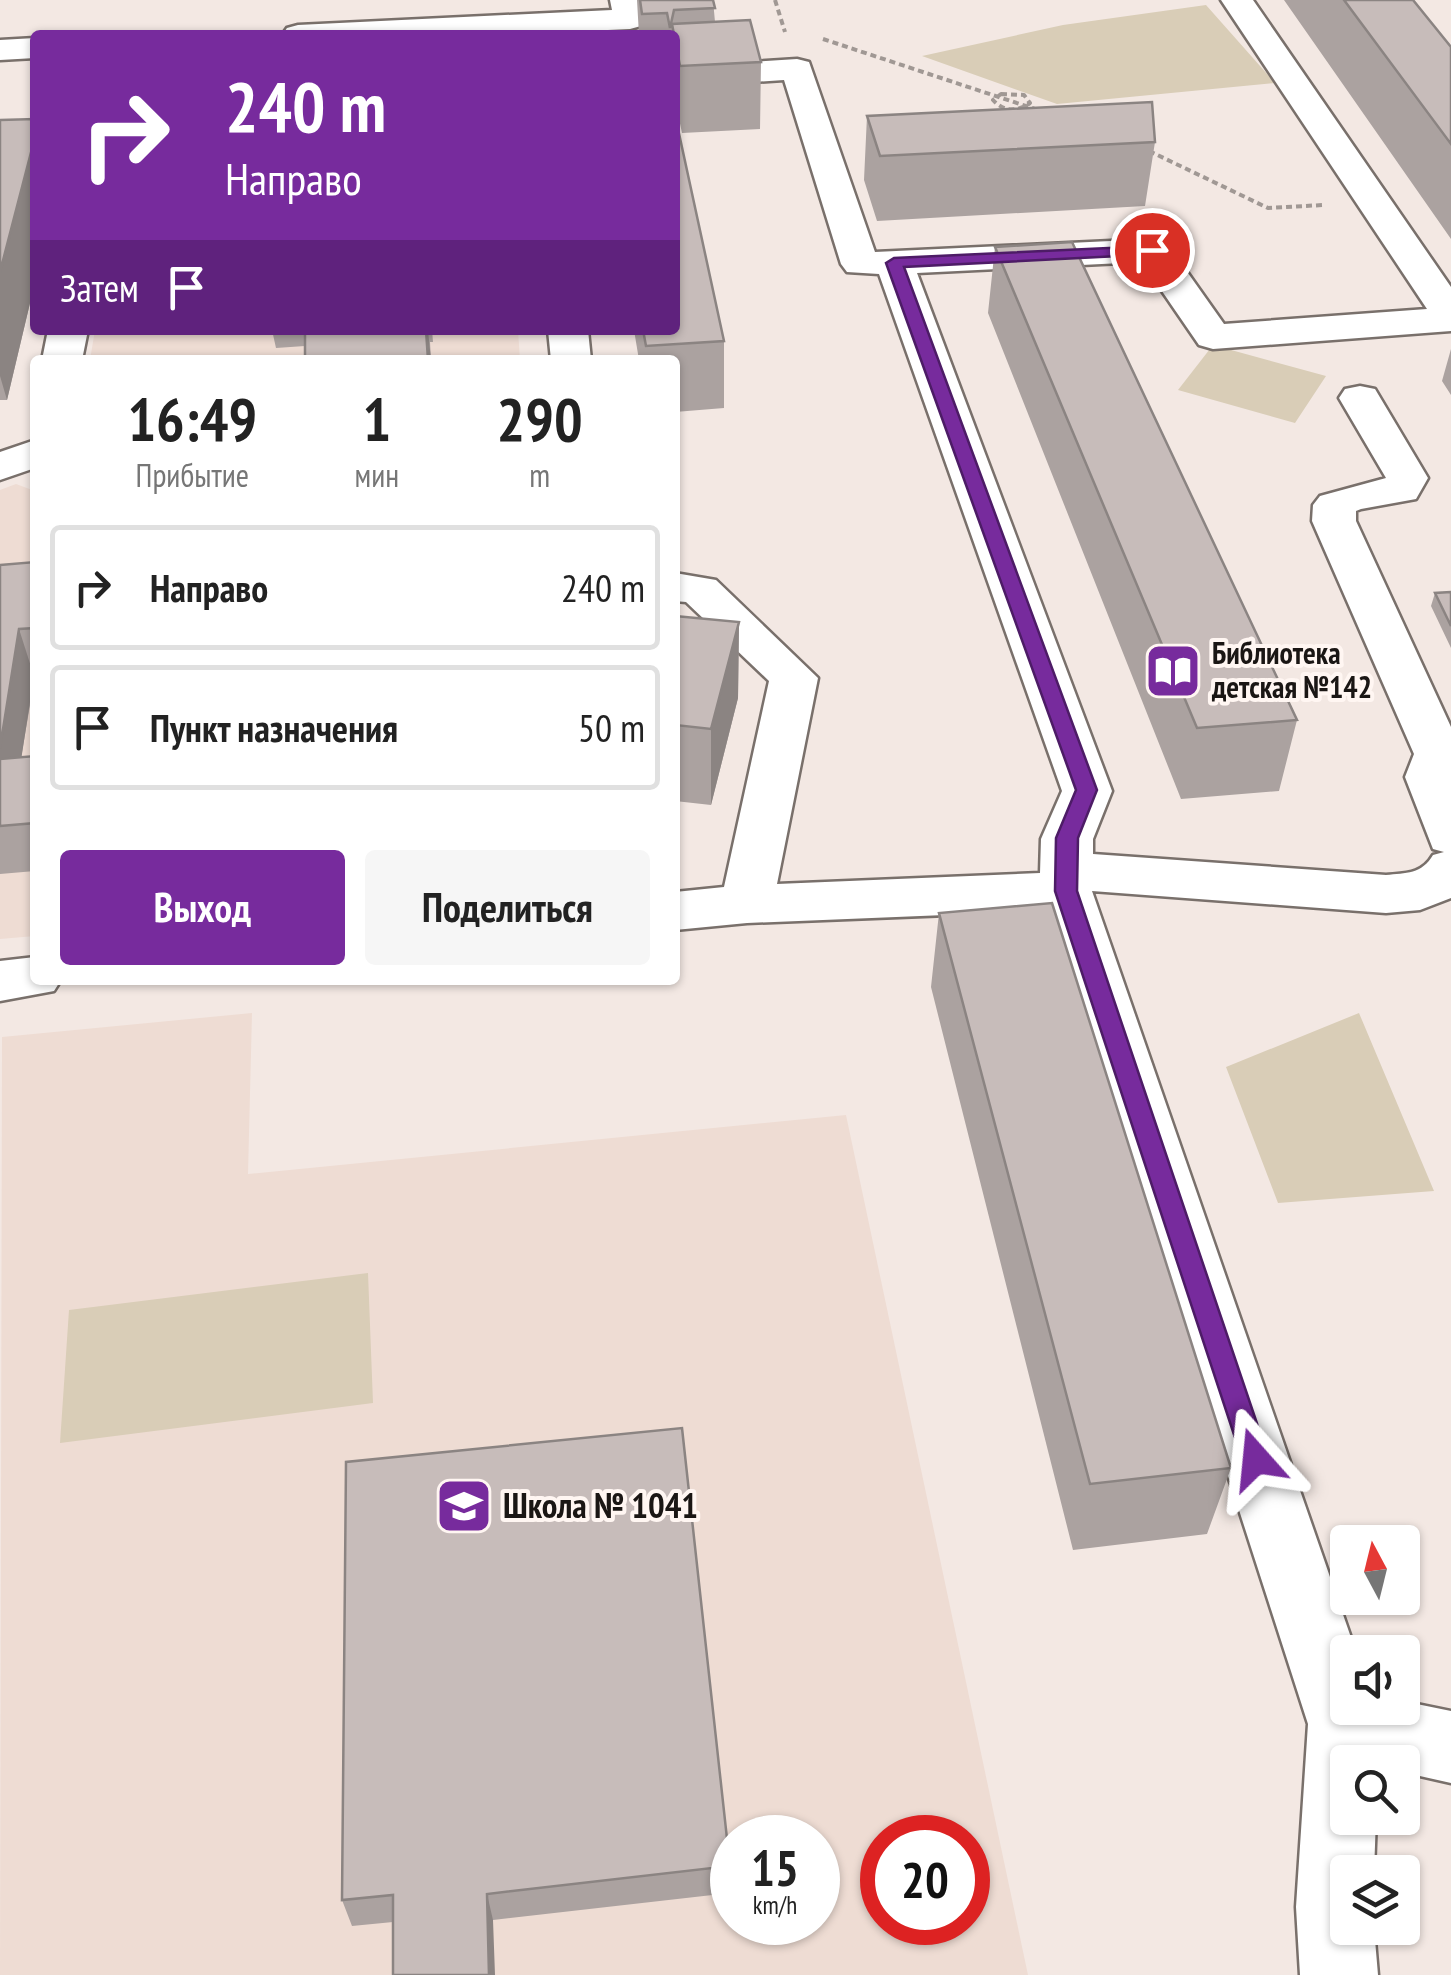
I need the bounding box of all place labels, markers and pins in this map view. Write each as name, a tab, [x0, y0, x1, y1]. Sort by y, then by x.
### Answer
pin	[1110, 208, 1195, 293]
place label: Библиотека детская №142	[1211, 633, 1372, 706]
library icon: Библиотека детская №142	[1143, 641, 1203, 701]
school or university icon: Школа № 1041	[434, 1476, 494, 1536]
place label: Школа № 1041	[503, 1482, 698, 1528]

